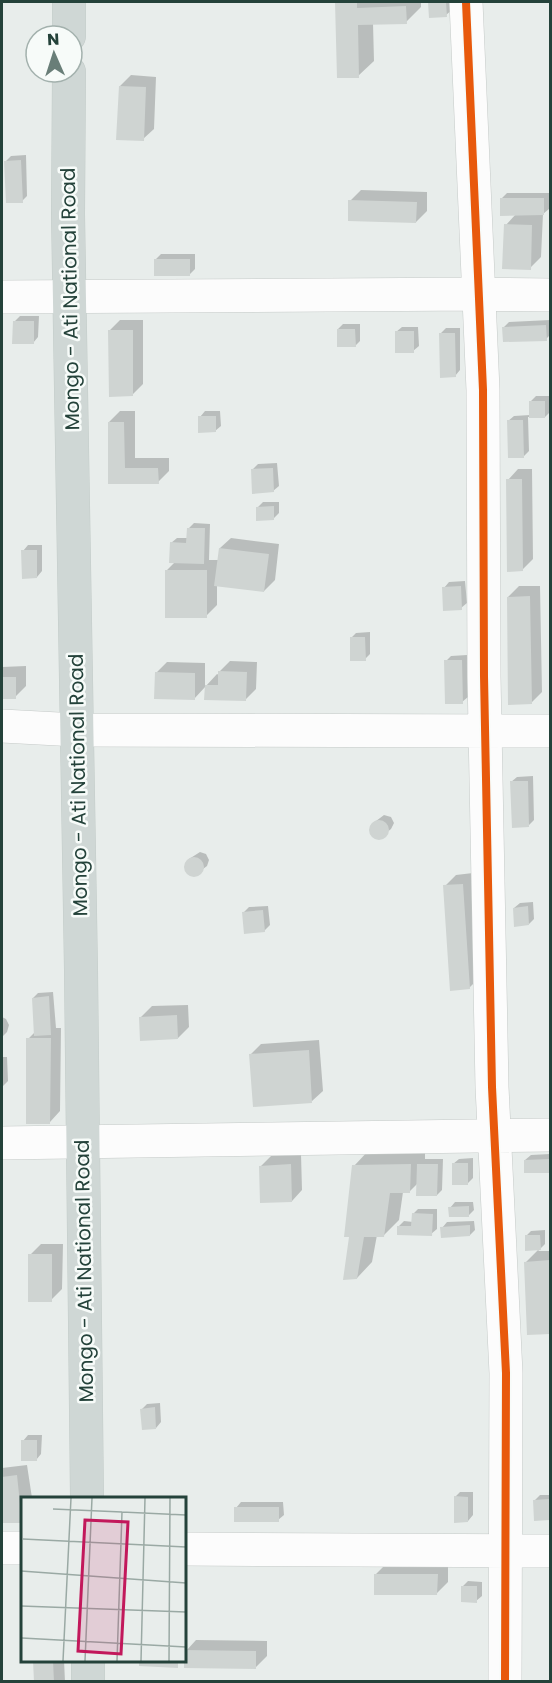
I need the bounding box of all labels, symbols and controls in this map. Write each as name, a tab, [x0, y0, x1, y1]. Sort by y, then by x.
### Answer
north arrow	[24, 24, 84, 84]
text: N	[47, 28, 60, 51]
street label: Mongo - Ati National Road	[54, 167, 86, 431]
street label: Mongo - Ati National Road	[62, 653, 94, 917]
street label: Mongo - Ati National Road	[68, 1139, 100, 1403]
inset map	[21, 1497, 186, 1662]

